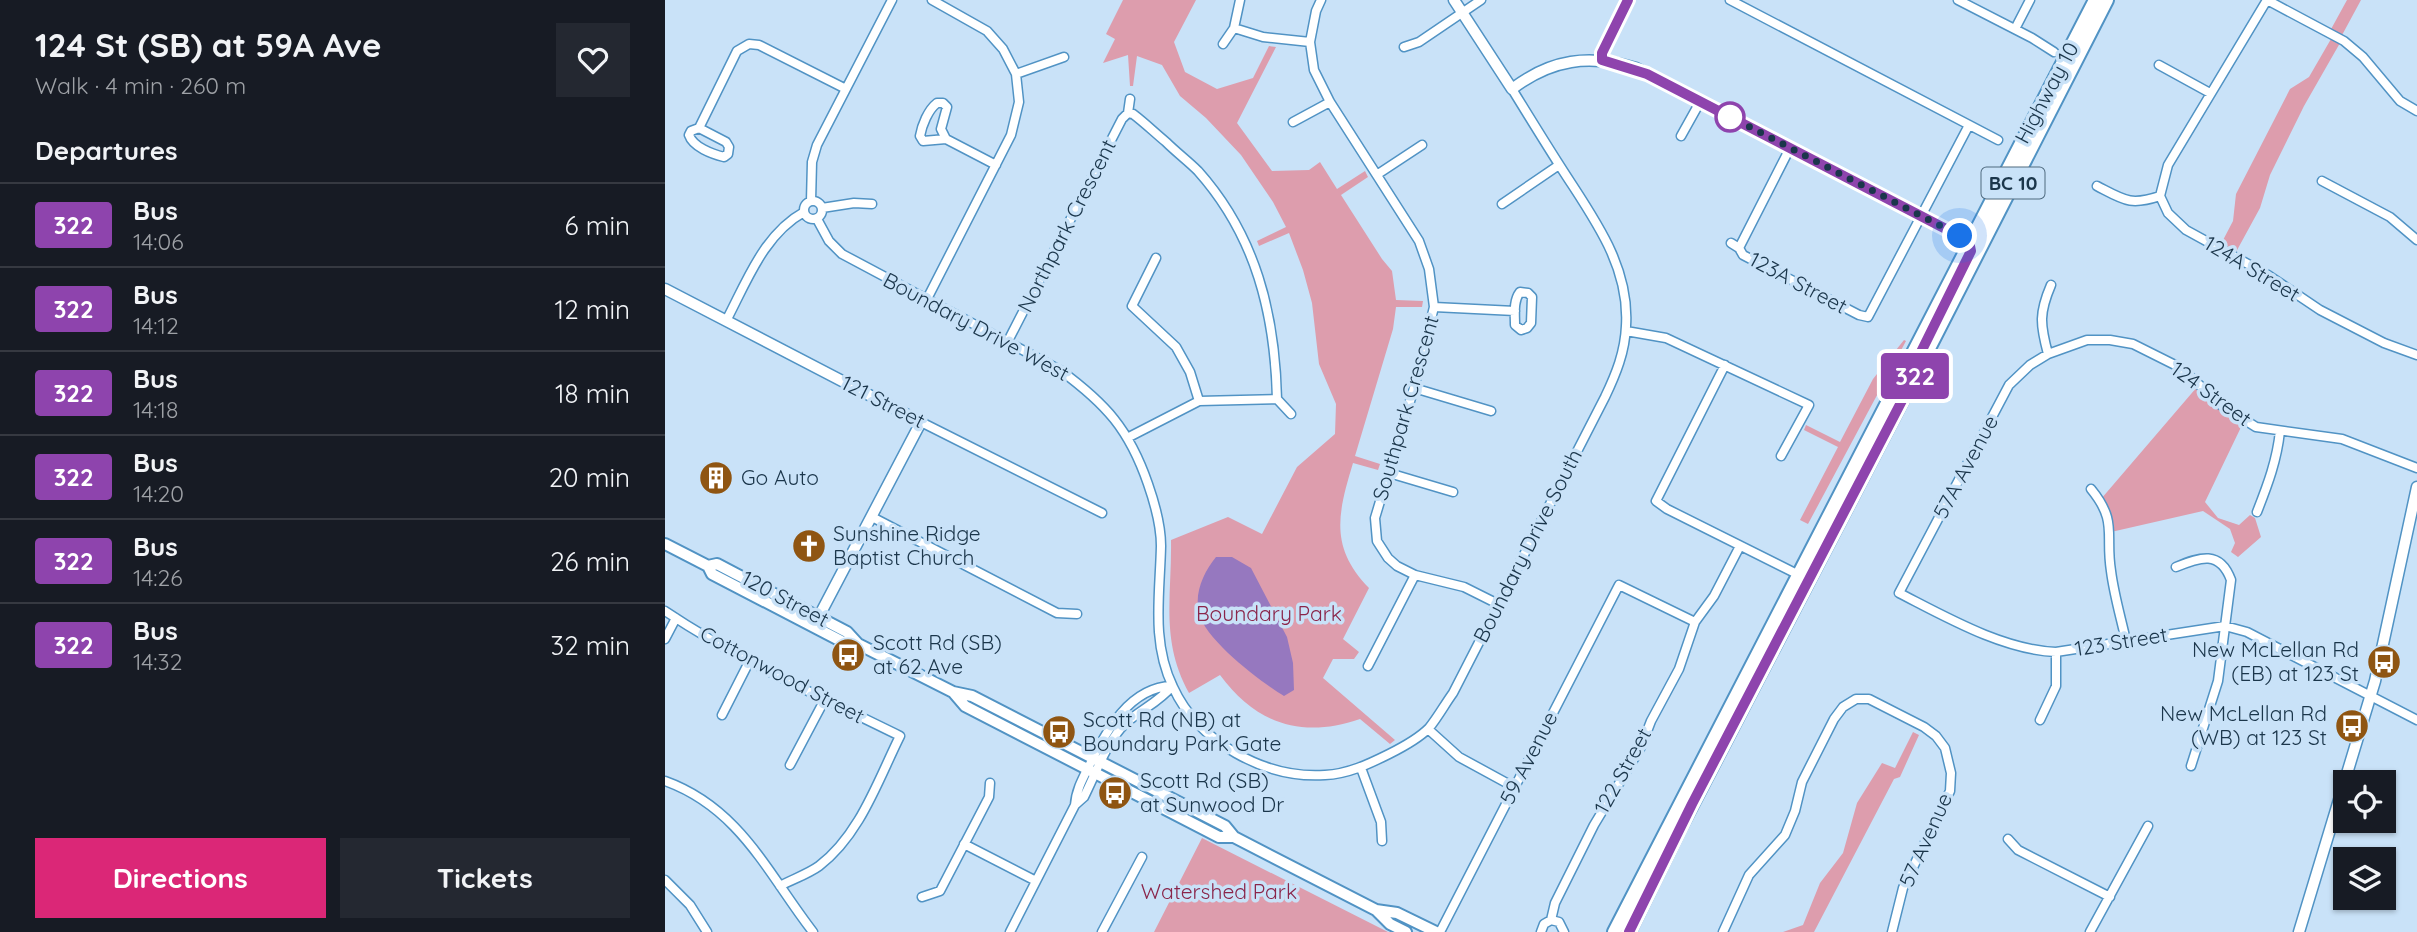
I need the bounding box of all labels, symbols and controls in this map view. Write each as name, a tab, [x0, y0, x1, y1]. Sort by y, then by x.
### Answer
button: heart	[556, 23, 630, 97]
text: 124 St (SB) at 59A Ave	[35, 24, 381, 65]
street label: Highway 10	[2009, 37, 2084, 148]
text: Walk · 4 min · 260 m	[35, 71, 246, 100]
unlabelled marker	[1715, 102, 1745, 132]
text: Departures	[35, 134, 178, 167]
street label: Northpark Crescent	[1011, 135, 1121, 316]
road number: BC 10	[1981, 168, 2045, 198]
text: Bus	[133, 194, 178, 227]
text: 6 min	[565, 209, 630, 242]
text: 322	[53, 210, 94, 240]
your location	[1942, 218, 1977, 253]
text: 14:06	[133, 227, 184, 256]
street label: 124A Street	[2200, 229, 2305, 307]
street label: 123A Street	[1745, 245, 1852, 319]
street label: Boundary Drive West	[879, 266, 1074, 386]
text: Bus	[133, 278, 178, 311]
text: 12 min	[555, 293, 630, 326]
text: 322	[53, 294, 94, 324]
text: 14:12	[133, 311, 179, 340]
street label: Southpark Crescent	[1366, 312, 1444, 503]
line badge: 322	[1875, 353, 1955, 399]
street label: 124 Street	[2166, 355, 2257, 431]
text: 322	[1895, 361, 1935, 391]
text: Bus	[133, 362, 178, 395]
street label: 121 Street	[837, 369, 930, 433]
text: 18 min	[555, 377, 630, 410]
text: 322	[53, 378, 94, 408]
text: 14:18	[133, 395, 179, 424]
street label: 57A Avenue	[1927, 410, 2003, 523]
street label: Boundary Drive South	[1467, 445, 1587, 647]
text: Bus	[133, 446, 178, 479]
building icon: Go Auto	[697, 459, 735, 497]
text: 20 min	[549, 461, 630, 494]
text: 322	[53, 462, 94, 492]
place label: Go Auto	[741, 464, 819, 490]
text: 14:20	[133, 479, 184, 508]
place label: Sunshine Ridge Baptist Church	[833, 520, 981, 570]
church icon: Sunshine Ridge Baptist Church	[790, 527, 828, 565]
text: Bus	[133, 530, 178, 563]
text: 26 min	[550, 545, 630, 578]
text: 322	[53, 546, 94, 576]
text: 14:26	[133, 563, 183, 592]
street label: 120 Street	[737, 564, 834, 632]
park label: Boundary Park	[1196, 600, 1342, 626]
text: Bus	[133, 614, 178, 647]
street label: Cottonwood Street	[696, 620, 869, 728]
street label: 123 Street	[2073, 621, 2169, 661]
text: 32 min	[551, 629, 630, 662]
place label: Scott Rd (SB) at 62 Ave	[873, 629, 1002, 679]
text: 322	[53, 630, 94, 660]
bus stop icon: Scott Rd (SB) at 62 Ave	[829, 636, 867, 674]
place label: New McLellan Rd (EB) at 123 St	[2192, 636, 2359, 686]
bus stop icon: New McLellan Rd (EB) at 123 St	[2365, 643, 2403, 681]
text: 14:32	[133, 647, 182, 676]
place label: New McLellan Rd (WB) at 123 St	[2160, 700, 2327, 750]
place label: Scott Rd (NB) at Boundary Park Gate	[1083, 706, 1281, 756]
street label: 59 Avenue	[1494, 707, 1563, 808]
bus stop icon: New McLellan Rd (WB) at 123 St	[2333, 707, 2371, 745]
bus stop icon: Scott Rd (NB) at Boundary Park Gate	[1040, 713, 1078, 751]
street label: 122 Street	[1588, 723, 1656, 818]
place label: Scott Rd (SB) at Sunwood Dr	[1140, 767, 1284, 817]
map controls	[2333, 770, 2396, 910]
button: locate	[2333, 770, 2396, 833]
bus stop icon: Scott Rd (SB) at Sunwood Dr	[1096, 774, 1134, 812]
street label: 57 Avenue	[1893, 789, 1957, 890]
button: Directions	[35, 838, 326, 918]
button: Tickets	[340, 838, 630, 918]
button: layers	[2333, 847, 2396, 910]
park label: Watershed Park	[1141, 878, 1297, 904]

